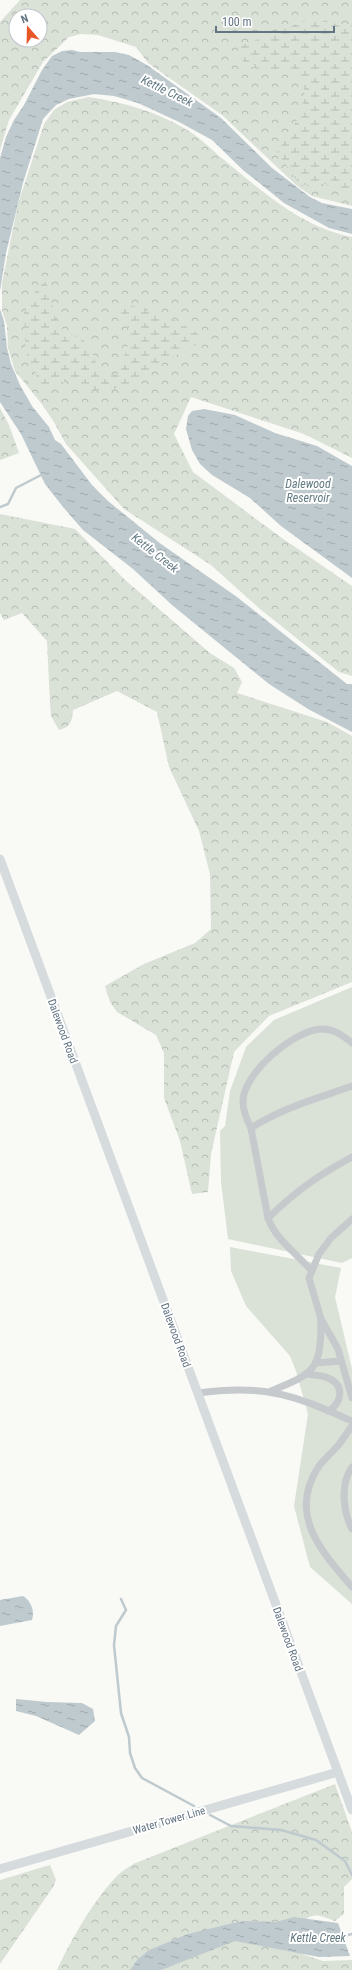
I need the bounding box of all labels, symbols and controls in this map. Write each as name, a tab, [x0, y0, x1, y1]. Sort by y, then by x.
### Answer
north arrow	[8, 8, 48, 48]
scale bar	[216, 8, 334, 34]
text: N	[19, 12, 30, 26]
text: 100 m	[222, 15, 252, 29]
water label: Kettle Creek	[139, 73, 196, 110]
water label: Dalewood Reservoir	[285, 477, 331, 505]
water label: Kettle Creek	[129, 530, 182, 576]
street label: Dalewood Road	[45, 997, 80, 1065]
street label: Dalewood Road	[158, 1301, 193, 1369]
street label: Dalewood Road	[270, 1605, 305, 1673]
street label: Water Tower Line	[131, 1804, 207, 1837]
water label: Kettle Creek	[290, 1931, 347, 1945]

